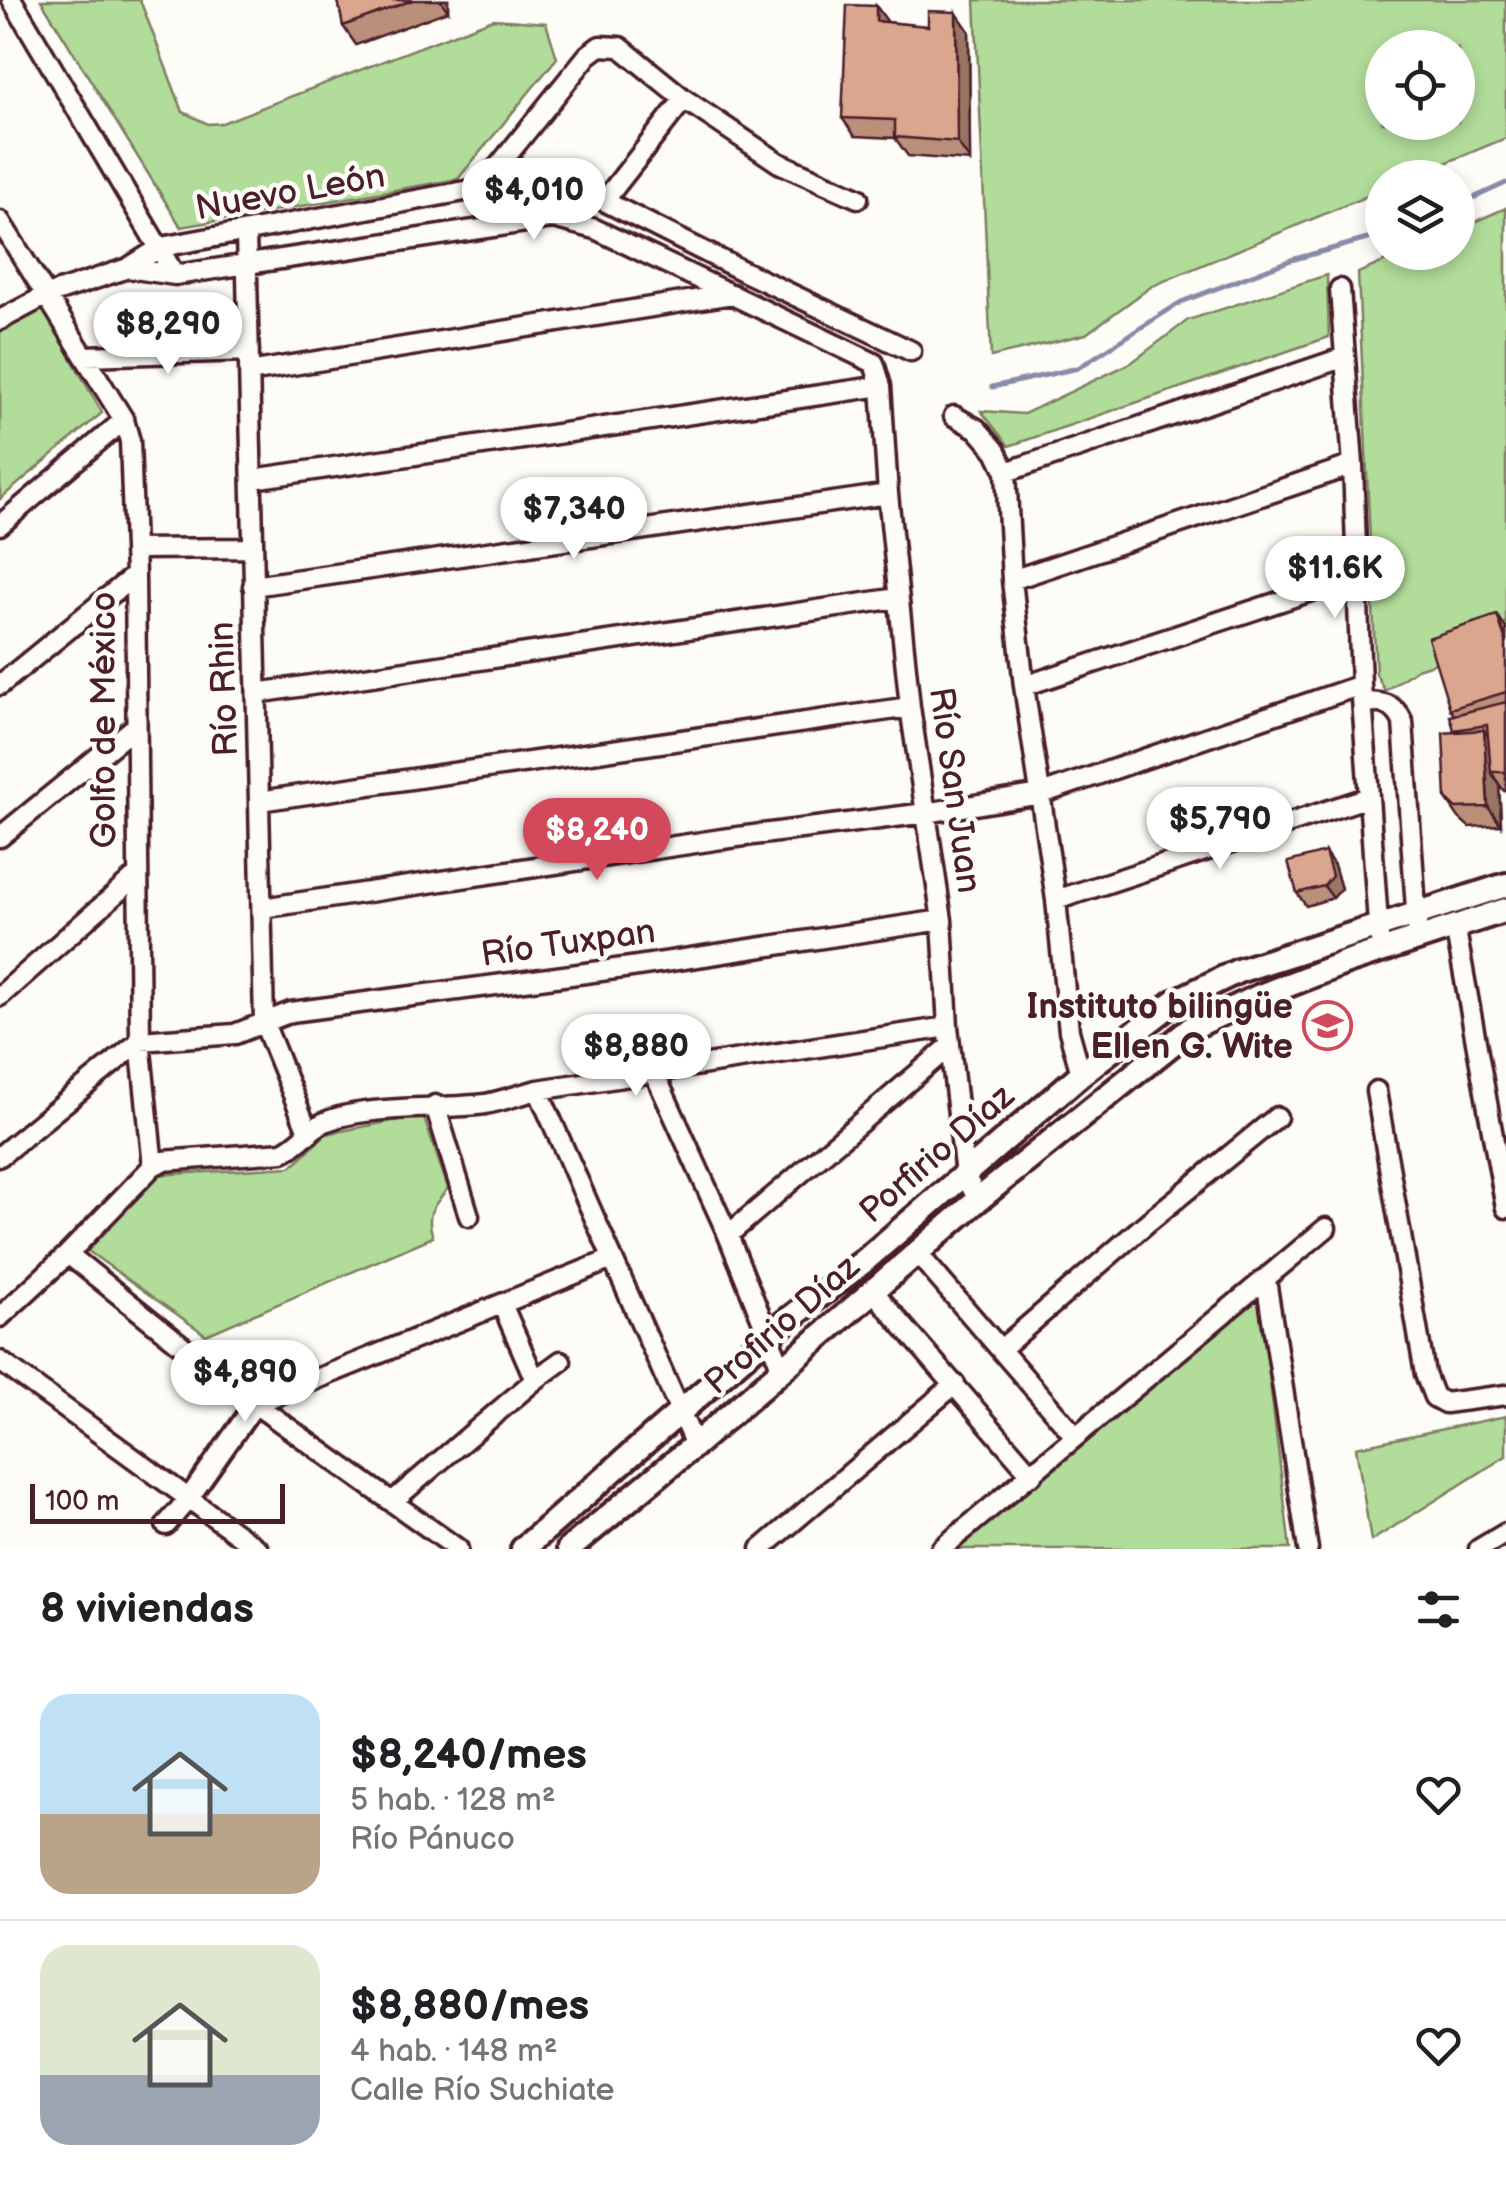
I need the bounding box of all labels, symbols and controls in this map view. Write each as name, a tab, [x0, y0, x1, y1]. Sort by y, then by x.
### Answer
map controls	[1365, 30, 1475, 270]
button: locate	[1365, 30, 1475, 140]
street label: Nuevo León	[192, 155, 388, 230]
pin: $4,010	[453, 158, 615, 243]
button: layers	[1365, 160, 1475, 270]
text: $4,010	[484, 171, 584, 210]
pin: $8,290	[87, 292, 249, 377]
text: $8,290	[115, 305, 221, 344]
pin: $7,340	[493, 477, 655, 562]
text: $7,340	[522, 490, 626, 529]
pin: $11.6K	[1254, 536, 1416, 621]
text: $11.6K	[1287, 549, 1383, 588]
street label: Golfo de México	[83, 592, 126, 848]
street label: Río Rhin	[201, 621, 248, 757]
street label: Río San Juan	[919, 685, 990, 896]
pin: $5,790	[1139, 787, 1301, 872]
pin: $8,240	[516, 798, 678, 883]
text: $5,790	[1168, 800, 1272, 839]
text: $8,240	[545, 811, 649, 850]
street label: Río Tuxpan	[478, 910, 658, 977]
place label: Instituto bilingüe Ellen G. Wite	[1027, 986, 1293, 1069]
school or university icon: Instituto bilingüe Ellen G. Wite	[1302, 1000, 1354, 1052]
pin: $8,880	[555, 1014, 717, 1099]
text: $8,880	[583, 1027, 689, 1066]
street label: Porfirio Díaz	[851, 1075, 1024, 1233]
street label: Profirio Díaz	[696, 1245, 869, 1404]
pin: $4,890	[164, 1340, 326, 1425]
text: $4,890	[193, 1353, 297, 1392]
scale bar	[30, 1479, 285, 1524]
text: 100 m	[45, 1485, 119, 1518]
icon: filters	[1411, 1582, 1466, 1637]
text: 8 viviendas	[40, 1584, 254, 1635]
text: $8,240/mes	[350, 1730, 587, 1781]
icon: home	[120, 1734, 240, 1854]
icon: heart	[1411, 1767, 1466, 1822]
text: 5 hab. · 128 m²	[350, 1781, 556, 1820]
text: Río Pánuco	[350, 1820, 515, 1859]
text: $8,880/mes	[350, 1981, 589, 2032]
icon: home	[120, 1985, 240, 2105]
icon: heart	[1411, 2018, 1466, 2073]
text: 4 hab. · 148 m²	[350, 2032, 557, 2071]
text: Calle Río Suchiate	[350, 2071, 614, 2110]

